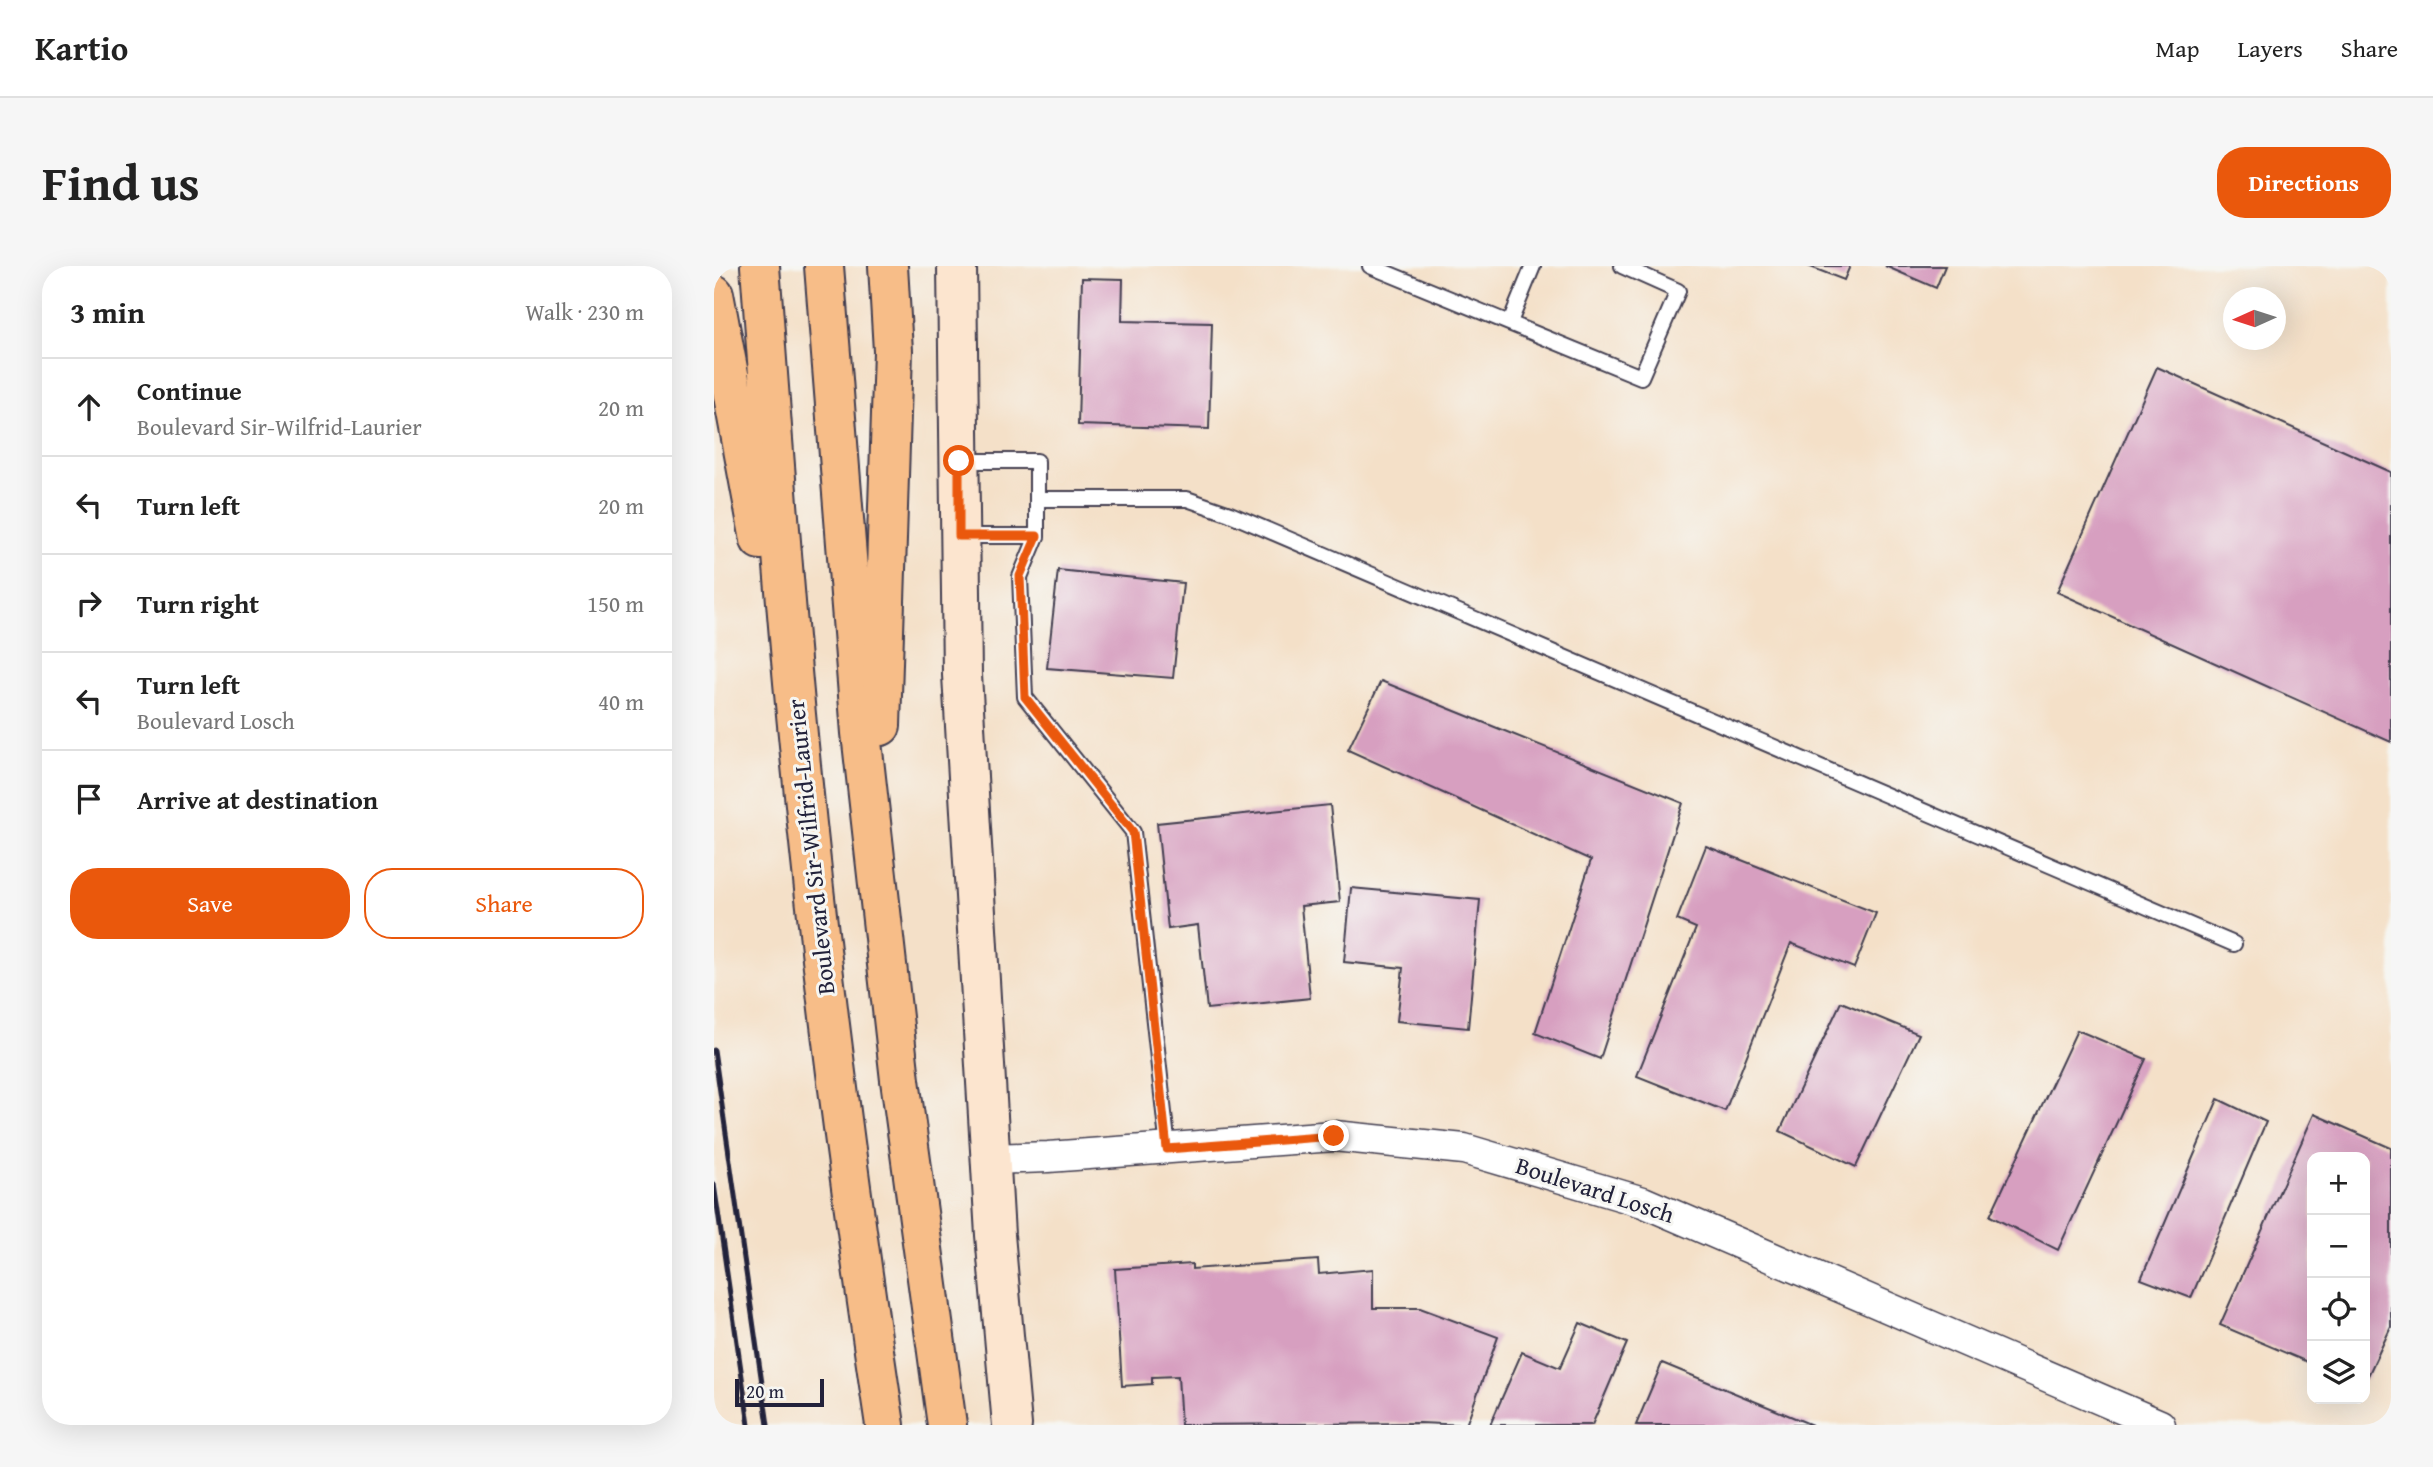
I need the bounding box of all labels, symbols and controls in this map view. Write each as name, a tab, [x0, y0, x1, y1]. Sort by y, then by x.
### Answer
text: Kartio	[35, 24, 128, 72]
text: Map	[2156, 31, 2199, 66]
text: Layers	[2237, 31, 2303, 66]
text: Share	[2341, 31, 2398, 66]
text: Find us	[42, 146, 200, 218]
button: Directions	[2217, 147, 2391, 218]
north arrow	[2223, 287, 2286, 350]
text: 3 min	[70, 290, 145, 334]
text: Walk · 230 m	[525, 295, 644, 328]
text: Continue	[137, 371, 242, 410]
icon: ahead	[70, 388, 108, 426]
text: 20 m	[598, 391, 644, 424]
text: Boulevard Sir-Wilfrid-Laurier	[137, 410, 422, 443]
route start	[943, 445, 974, 476]
icon: left	[70, 486, 108, 524]
text: Turn left	[137, 486, 240, 525]
text: 20 m	[598, 489, 644, 522]
icon: right	[70, 584, 108, 622]
text: Turn right	[137, 584, 259, 623]
text: 150 m	[587, 587, 644, 620]
text: Turn left	[137, 665, 240, 704]
icon: left	[70, 682, 108, 720]
text: 40 m	[598, 685, 644, 718]
street label: Boulevard Sir-Wilfrid-Laurier	[778, 697, 843, 997]
text: Boulevard Losch	[137, 704, 295, 737]
icon: arrive	[70, 780, 108, 818]
text: Arrive at destination	[137, 780, 378, 819]
button: Save	[70, 868, 350, 939]
button: Share	[364, 868, 644, 939]
route end	[1318, 1120, 1349, 1151]
street label: Boulevard Losch	[1511, 1147, 1679, 1232]
map controls	[2307, 1152, 2370, 1404]
button: +	[2307, 1152, 2370, 1215]
button: −	[2307, 1215, 2370, 1278]
button: locate	[2307, 1278, 2370, 1341]
button: layers	[2307, 1341, 2370, 1404]
scale bar	[735, 1376, 824, 1408]
text: 20 m	[746, 1377, 784, 1405]

